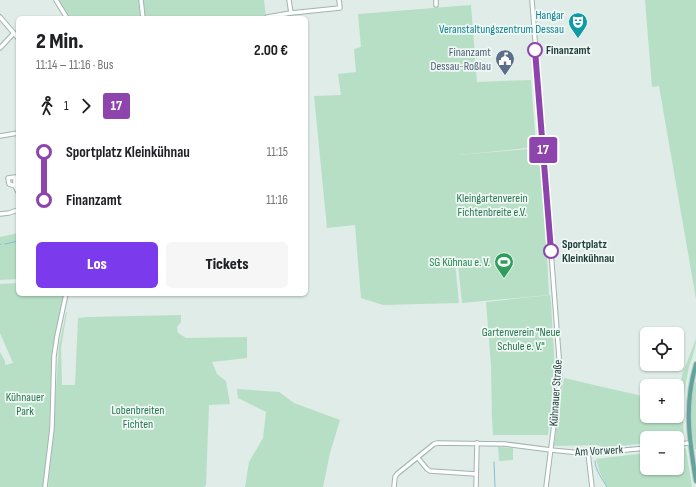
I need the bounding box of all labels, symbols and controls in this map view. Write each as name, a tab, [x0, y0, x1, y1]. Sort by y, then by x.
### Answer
place label: Hangar Veranstaltungszentrum Dessau	[439, 8, 565, 37]
theatre icon: Hangar Veranstaltungszentrum Dessau	[567, 11, 589, 39]
text: 2 Min.	[36, 28, 84, 55]
text: 2.00 €	[254, 41, 288, 60]
marker: Finanzamt	[527, 42, 543, 58]
place label: Finanzamt	[546, 43, 591, 58]
place label: Finanzamt Dessau-Roßlau	[430, 45, 491, 74]
public building icon: Finanzamt Dessau-Roßlau	[494, 48, 516, 76]
text: 11:14 – 11:16 · Bus	[36, 57, 113, 73]
icon: walk	[36, 95, 58, 117]
icon: forward	[75, 95, 97, 117]
text: 17	[111, 97, 122, 114]
text: 1	[64, 98, 69, 114]
line badge: 17	[525, 137, 561, 163]
text: 17	[537, 141, 549, 158]
text: Sportplatz Kleinkühnau	[66, 143, 190, 162]
text: 11:15	[267, 144, 288, 160]
text: Finanzamt	[66, 191, 122, 210]
park label: Kleingartenverein Fichtenbreite e.V.	[456, 191, 528, 220]
text: 11:16	[266, 192, 288, 208]
place label: Sportplatz Kleinkühnau	[562, 237, 614, 266]
button: Los	[36, 242, 158, 288]
button: Tickets	[166, 242, 288, 288]
marker: Sportplatz Kleinkühnau	[543, 243, 559, 259]
sports icon: SG Kühnau e. V.	[493, 251, 515, 279]
place label: SG Kühnau e. V.	[429, 255, 490, 270]
park label: Gartenverein "Neue Schule e. V."	[482, 325, 560, 354]
map controls	[640, 327, 684, 475]
button: locate	[640, 327, 684, 371]
street label: Kühnauer Straße	[546, 359, 566, 427]
button: +	[640, 379, 684, 423]
park label: Kühnauer Park	[6, 390, 45, 419]
park label: Lobenbreiten Fichten	[111, 403, 165, 432]
button: −	[640, 431, 684, 475]
street label: Am Vorwerk	[574, 442, 624, 460]

